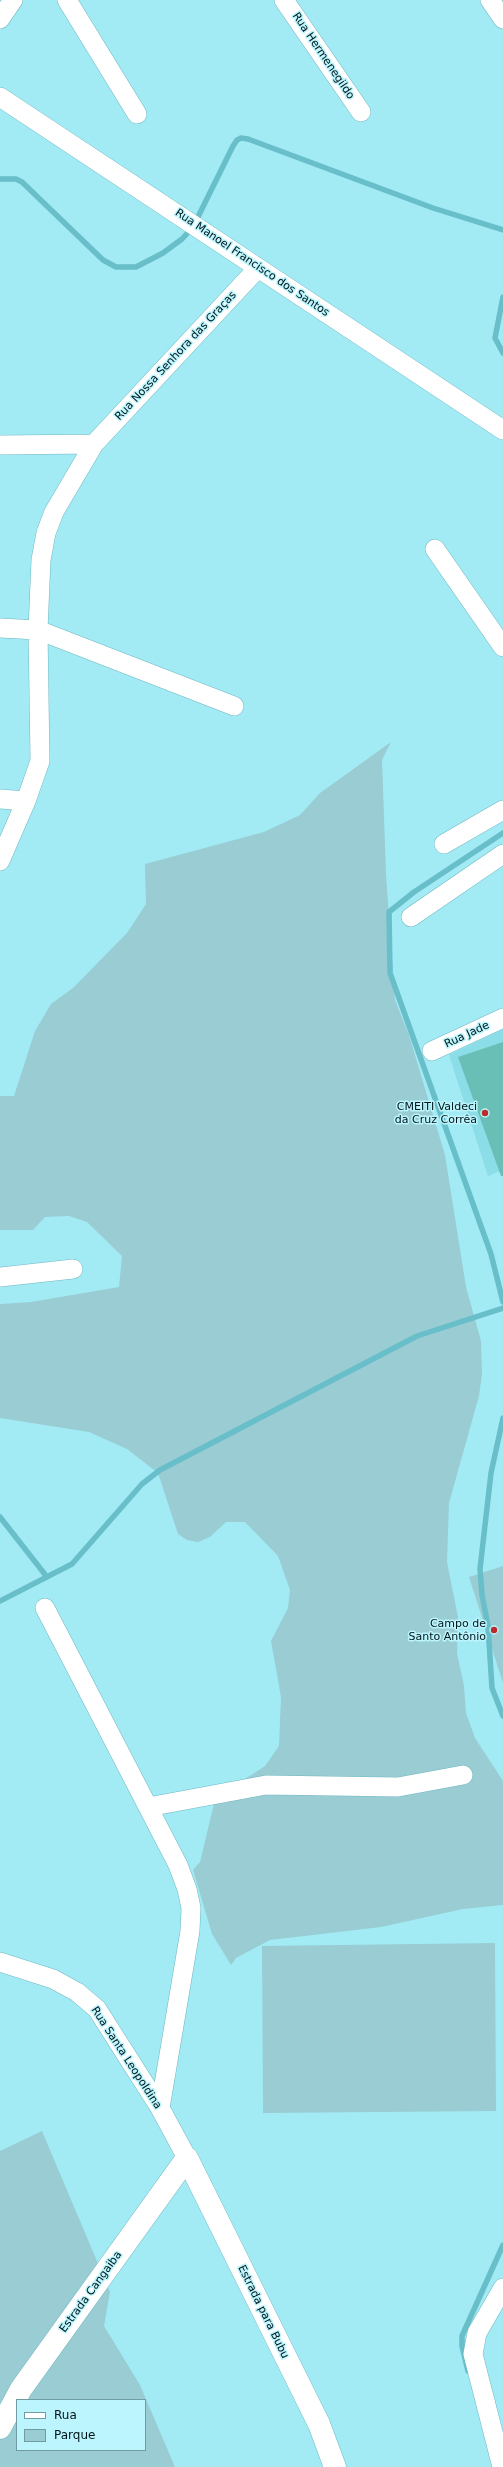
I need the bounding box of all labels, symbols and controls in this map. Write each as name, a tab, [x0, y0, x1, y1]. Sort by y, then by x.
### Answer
street label: Rua Hermenegildo	[289, 10, 357, 102]
street label: Rua Manoel Francisco dos Santos	[172, 206, 332, 320]
street label: Rua Nossa Senhora das Graças	[113, 289, 239, 423]
street label: Rua Jade	[442, 1019, 492, 1051]
place label: CMEITI Valdeci da Cruz Corrêa	[395, 1100, 477, 1126]
marker: CMEITI Valdeci da Cruz Corrêa	[480, 1108, 490, 1118]
place label: Campo de Santo Antônio	[408, 1617, 486, 1643]
marker: Campo de Santo Antônio	[489, 1625, 499, 1635]
street label: Rua Santa Leopoldina	[88, 2004, 164, 2112]
street label: Estrada Cangaiba	[57, 2249, 125, 2335]
street label: Estrada para Bubu	[235, 2263, 291, 2361]
legend	[16, 2399, 146, 2451]
text: Rua	[54, 2408, 77, 2422]
text: Parque	[54, 2428, 95, 2442]

